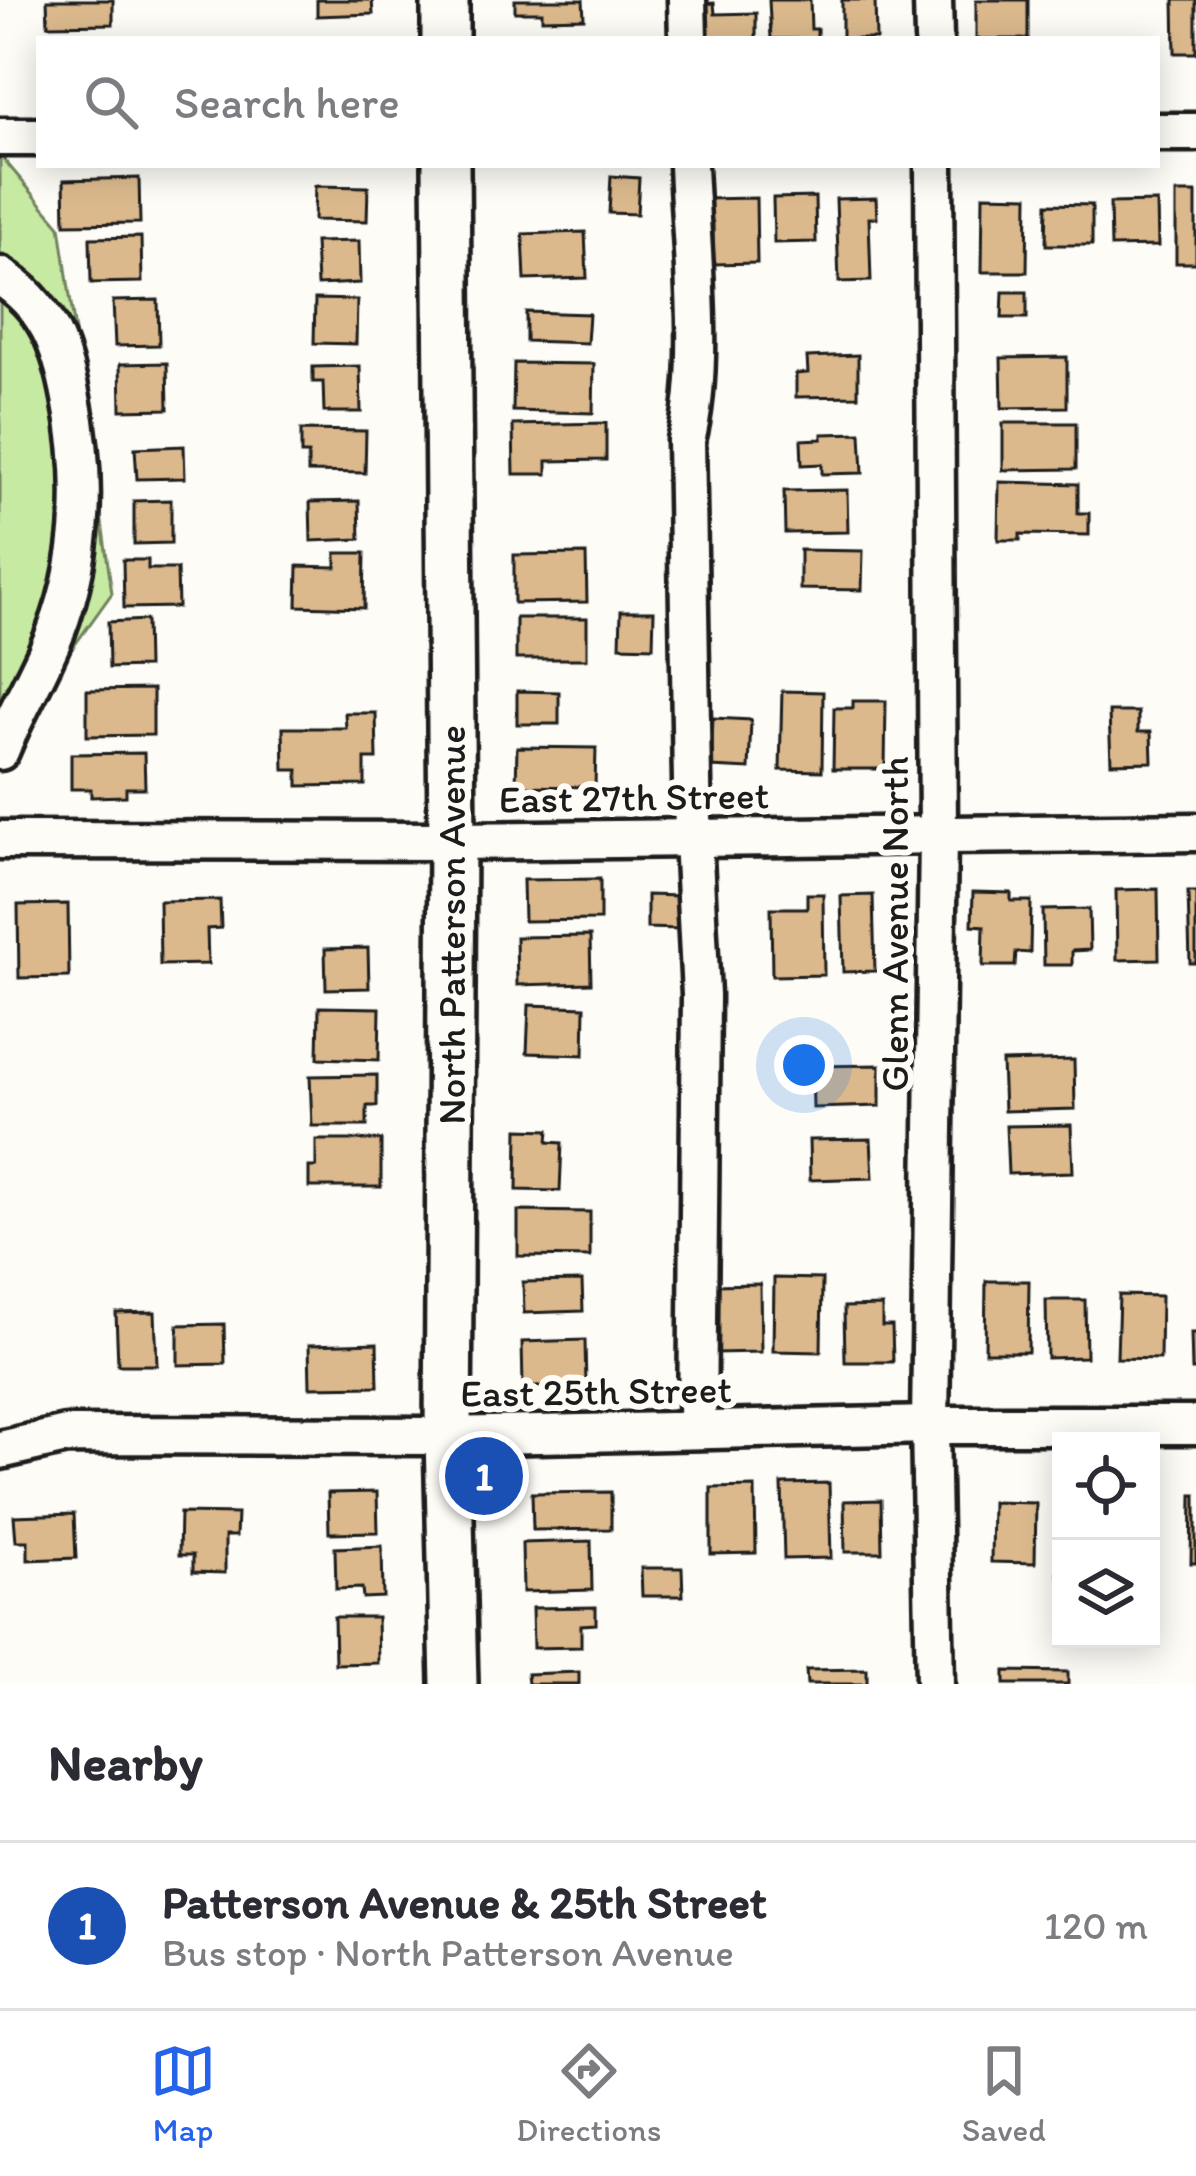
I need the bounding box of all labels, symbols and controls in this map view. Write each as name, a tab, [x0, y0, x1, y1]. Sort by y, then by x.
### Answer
search box	[36, 36, 1160, 168]
icon: search	[78, 69, 144, 135]
text: Search here	[174, 75, 400, 129]
street label: North Patterson Avenue	[428, 725, 475, 1125]
street label: Glenn Avenue North	[871, 756, 918, 1092]
street label: East 27th Street	[498, 771, 770, 823]
your location	[774, 1035, 834, 1095]
street label: East 25th Street	[460, 1365, 732, 1417]
pin: 1	[445, 1431, 523, 1521]
map controls	[1052, 1432, 1160, 1648]
button: locate	[1052, 1432, 1160, 1540]
button: layers	[1052, 1540, 1160, 1648]
text: Nearby	[48, 1732, 203, 1793]
text: Patterson Avenue & 25th Street	[162, 1875, 767, 1929]
text: 1	[78, 1902, 96, 1949]
text: 120 m	[1044, 1902, 1148, 1949]
text: Bus stop · North Patterson Avenue	[162, 1929, 734, 1976]
tab: Map	[150, 2038, 216, 2149]
tab: Directions	[516, 2038, 661, 2149]
tab: Saved	[962, 2038, 1046, 2149]

